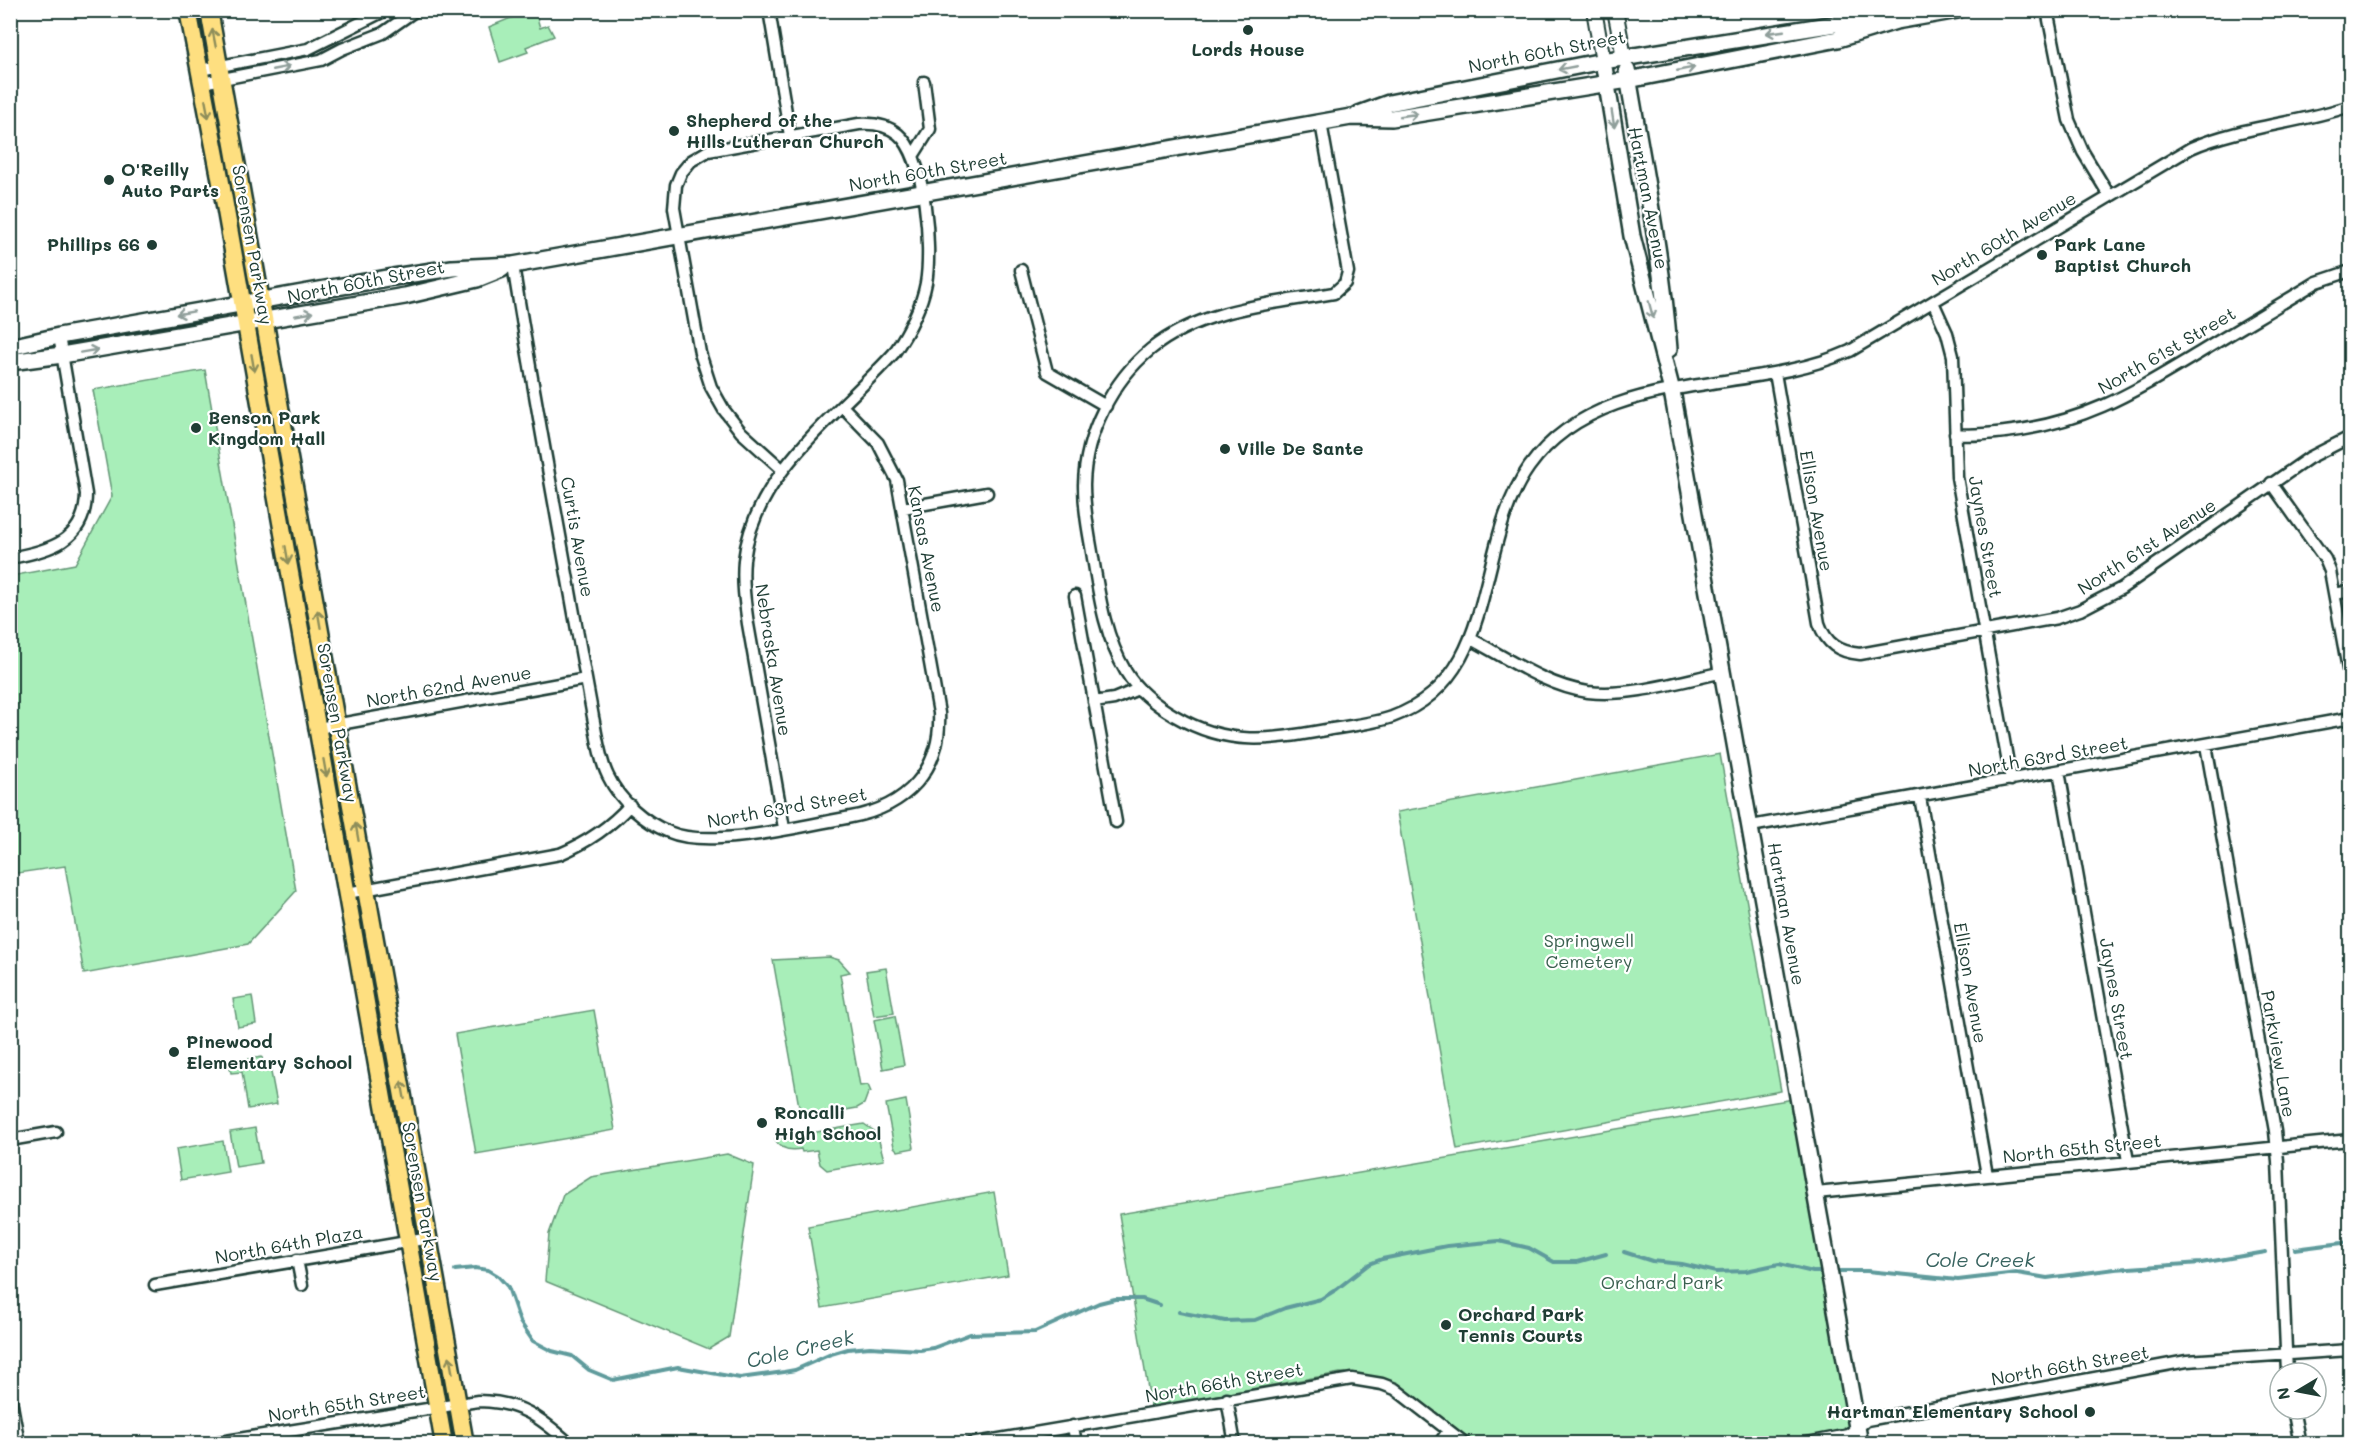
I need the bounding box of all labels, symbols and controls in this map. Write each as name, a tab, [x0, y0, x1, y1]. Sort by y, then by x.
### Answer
marker: Lords House	[1241, 23, 1255, 37]
street label: North 60th Street	[1466, 24, 1628, 78]
one-way arrow	[1766, 27, 1785, 38]
one-way arrow	[208, 29, 219, 49]
place label: Lords House	[1191, 37, 1305, 61]
one-way arrow	[270, 62, 290, 73]
one-way arrow	[1557, 63, 1577, 74]
one-way arrow	[1675, 63, 1695, 74]
one-way arrow	[202, 99, 213, 118]
place label: Shepherd of the Hills Lutheran Church	[686, 108, 884, 153]
one-way arrow	[1608, 108, 1619, 128]
one-way arrow	[1399, 110, 1419, 121]
marker: Shepherd of the Hills Lutheran Church	[667, 124, 681, 138]
street label: Hartman Avenue	[1623, 125, 1675, 271]
street label: North 60th Street	[847, 145, 1009, 197]
place label: O'Reilly Auto Parts	[121, 157, 219, 202]
street label: Sorensen Parkway	[227, 163, 279, 327]
marker: O'Reilly Auto Parts	[102, 173, 116, 187]
street label: North 60th Avenue	[1927, 185, 2080, 291]
place label: Phillips 66	[47, 232, 140, 256]
place label: Park Lane Baptist Church	[2054, 232, 2191, 277]
marker: Phillips 66	[145, 238, 159, 252]
marker: Park Lane Baptist Church	[2035, 248, 2049, 262]
street label: North 60th Street	[285, 254, 447, 308]
one-way arrow	[1646, 300, 1658, 319]
street label: North 61st Street	[2093, 301, 2240, 399]
one-way arrow	[175, 308, 195, 319]
one-way arrow	[293, 308, 313, 319]
one-way arrow	[79, 345, 99, 356]
one-way arrow	[248, 353, 259, 372]
place label: Benson Park Kingdom Hall	[208, 405, 325, 450]
marker: Benson Park Kingdom Hall	[189, 421, 203, 435]
place label: Ville De Sante	[1237, 436, 1364, 460]
marker: Ville De Sante	[1218, 442, 1232, 456]
street label: Ellison Avenue	[1795, 449, 1839, 573]
street label: Jaynes Street	[1963, 474, 2009, 600]
street label: Curtis Avenue	[556, 475, 600, 599]
street label: Kansas Avenue	[903, 483, 951, 614]
street label: North 61st Avenue	[2073, 492, 2220, 600]
one-way arrow	[282, 545, 293, 564]
street label: Nebraska Avenue	[750, 582, 798, 738]
one-way arrow	[313, 610, 324, 630]
street label: Sorensen Parkway	[312, 641, 364, 805]
street label: North 62nd Avenue	[364, 660, 533, 712]
street label: North 63rd Street	[1966, 730, 2130, 782]
one-way arrow	[319, 757, 330, 777]
street label: North 63rd Street	[705, 781, 869, 833]
one-way arrow	[351, 822, 362, 842]
street label: Hartman Avenue	[1763, 841, 1811, 987]
street label: Ellison Avenue	[1949, 921, 1993, 1045]
park label: Springwell Cemetery	[1544, 928, 1634, 973]
street label: Jaynes Street	[2094, 936, 2140, 1062]
street label: Parkview Lane	[2256, 988, 2302, 1119]
place label: Pinewood Elementary School	[186, 1029, 352, 1074]
marker: Pinewood Elementary School	[167, 1045, 181, 1059]
one-way arrow	[397, 1081, 408, 1101]
place label: Roncalli High School	[774, 1100, 881, 1145]
marker: Roncalli High School	[755, 1116, 769, 1130]
street label: Sorensen Parkway	[397, 1120, 449, 1284]
street label: North 65th Street	[2001, 1128, 2162, 1168]
street label: North 64th Plaza	[213, 1219, 365, 1269]
water label: Cole Creek	[1925, 1246, 2035, 1272]
park label: Orchard Park	[1601, 1270, 1723, 1294]
place label: Orchard Park Tennis Courts	[1458, 1302, 1584, 1347]
marker: Orchard Park Tennis Courts	[1439, 1318, 1453, 1332]
water label: Cole Creek	[743, 1323, 856, 1373]
street label: North 66th Street	[1989, 1339, 2151, 1391]
one-way arrow	[446, 1356, 457, 1376]
street label: North 66th Street	[1143, 1356, 1305, 1408]
north arrow	[2268, 1361, 2328, 1421]
street label: North 65th Street	[266, 1379, 427, 1427]
text: N	[2271, 1386, 2294, 1402]
place label: Hartman Elementary School	[1827, 1399, 2078, 1423]
marker: Hartman Elementary School	[2083, 1405, 2097, 1419]

